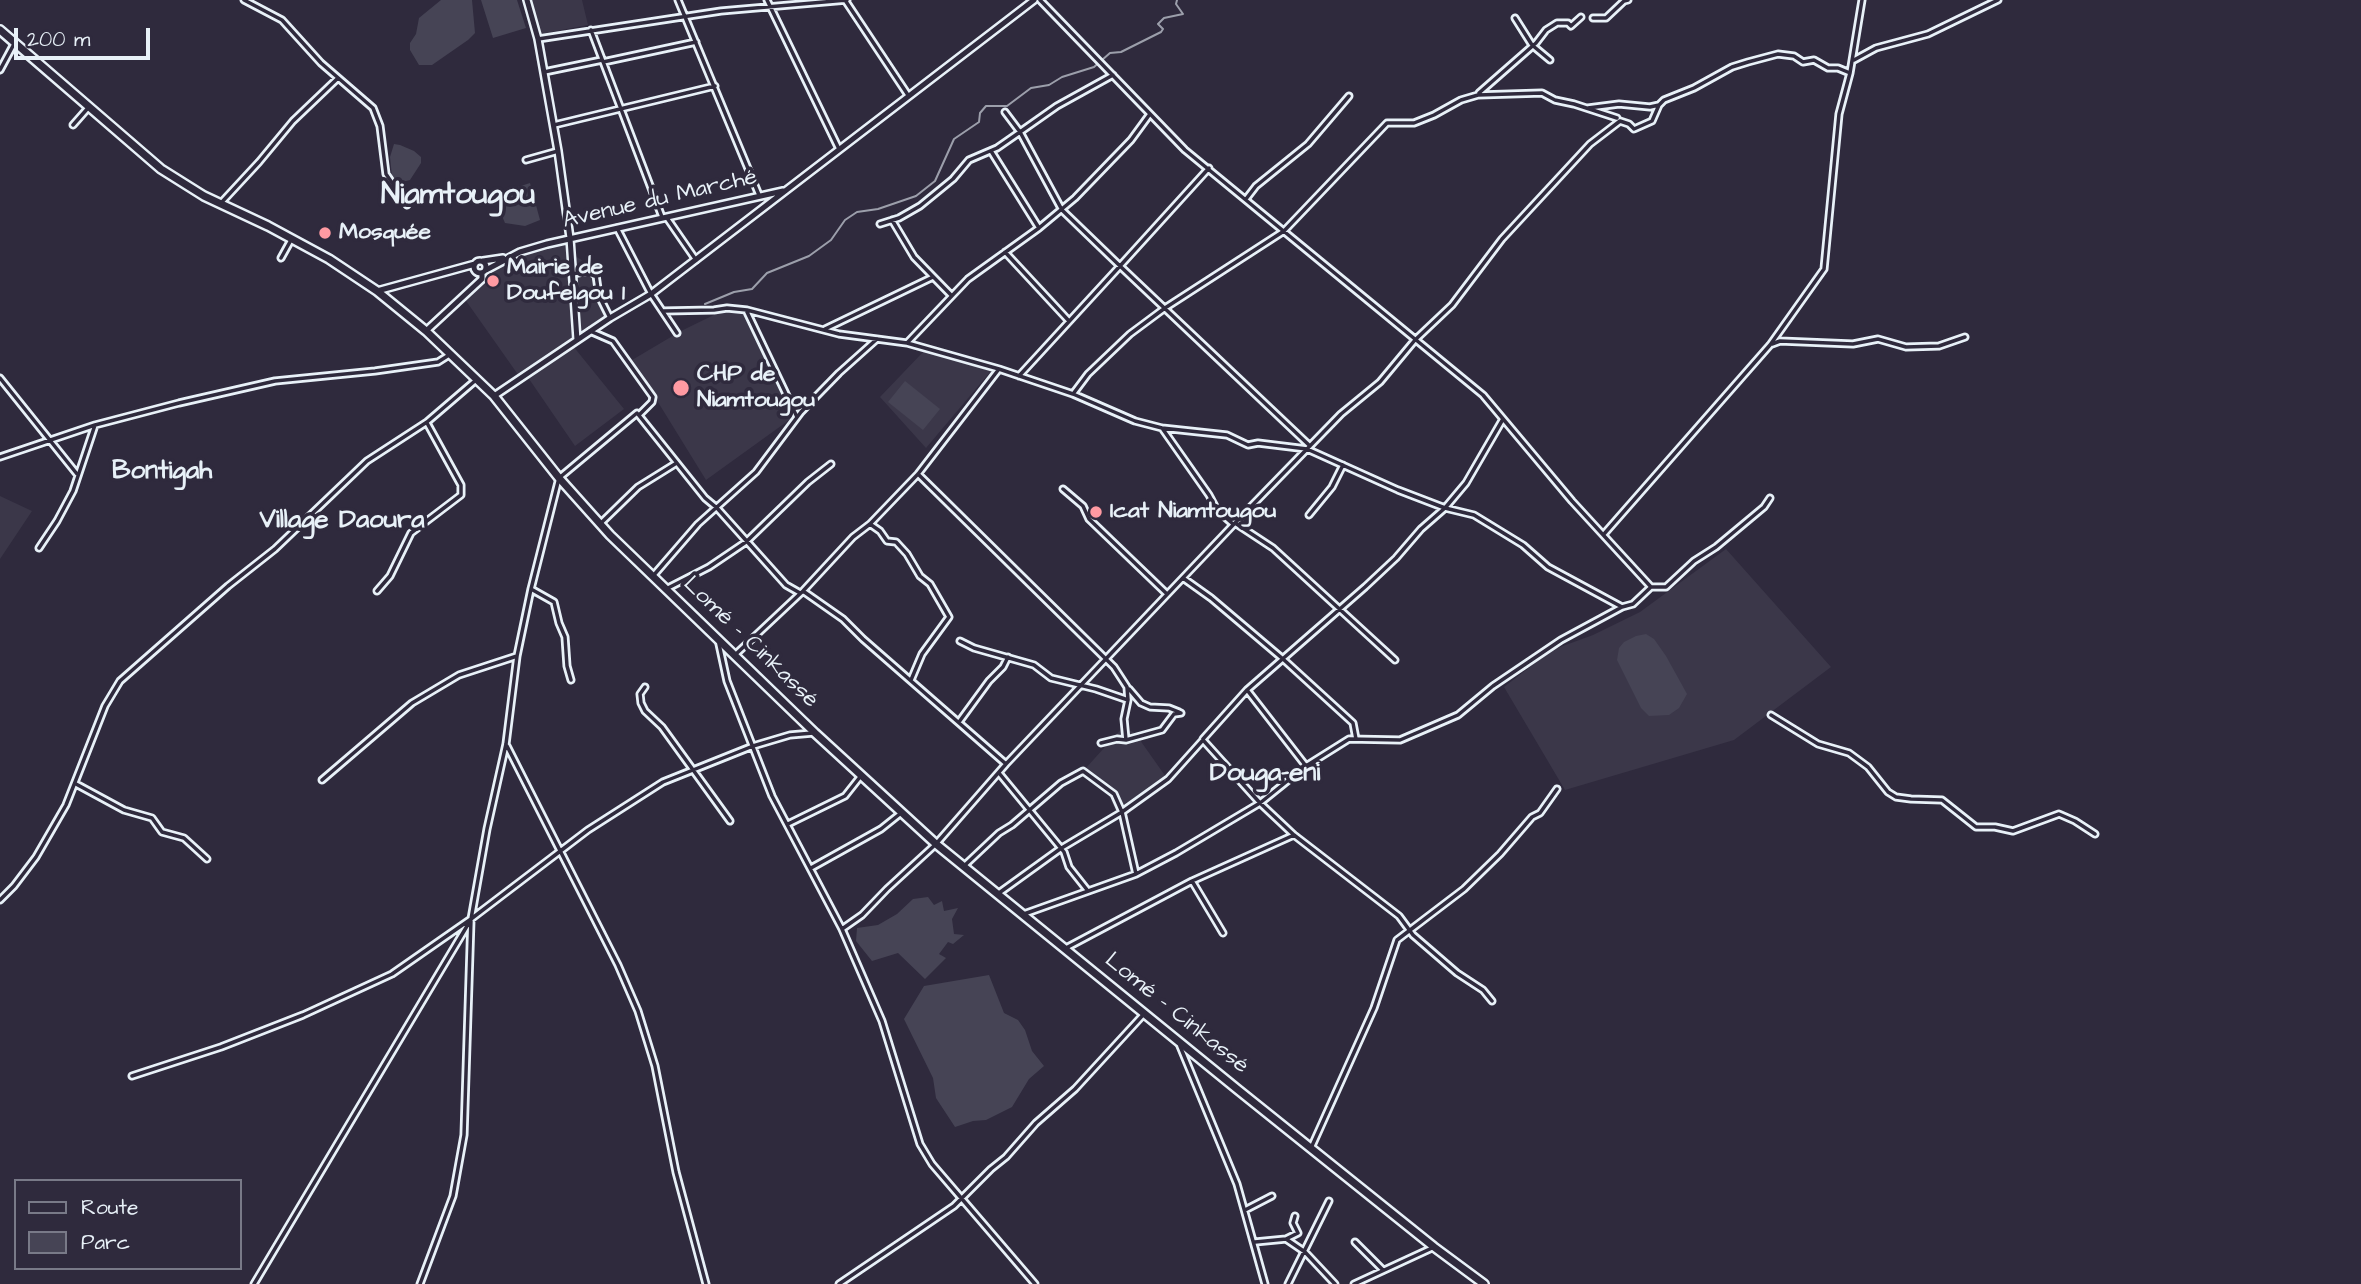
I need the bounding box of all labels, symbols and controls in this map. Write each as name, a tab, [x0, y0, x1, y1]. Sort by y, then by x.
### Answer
scale bar	[18, 14, 154, 58]
text: 200 m	[27, 25, 90, 54]
street label: Avenue du Marché	[560, 164, 760, 236]
district label: Niamtougou	[381, 179, 535, 215]
place label: Mosquée	[339, 219, 431, 247]
marker: Mosquée	[317, 225, 333, 241]
place label: Mairie de Doufelgou 1	[507, 254, 625, 308]
marker: Mairie de Doufelgou 1	[485, 273, 501, 289]
place label: CHP de Niamtougou	[697, 361, 815, 415]
marker: CHP de Niamtougou	[671, 378, 691, 398]
district label: Bontigah	[112, 457, 212, 489]
place label: Icat Niamtougou	[1110, 498, 1276, 526]
marker: Icat Niamtougou	[1088, 504, 1104, 520]
district label: Village Daoura	[259, 506, 425, 538]
street label: Lomé - Cinkassé	[677, 571, 823, 715]
district label: Douga-eni	[1210, 759, 1320, 791]
street label: Lomé - Cinkassé	[1098, 947, 1254, 1081]
legend	[14, 1179, 242, 1270]
text: Route	[81, 1193, 138, 1222]
text: Parc	[81, 1228, 130, 1257]

